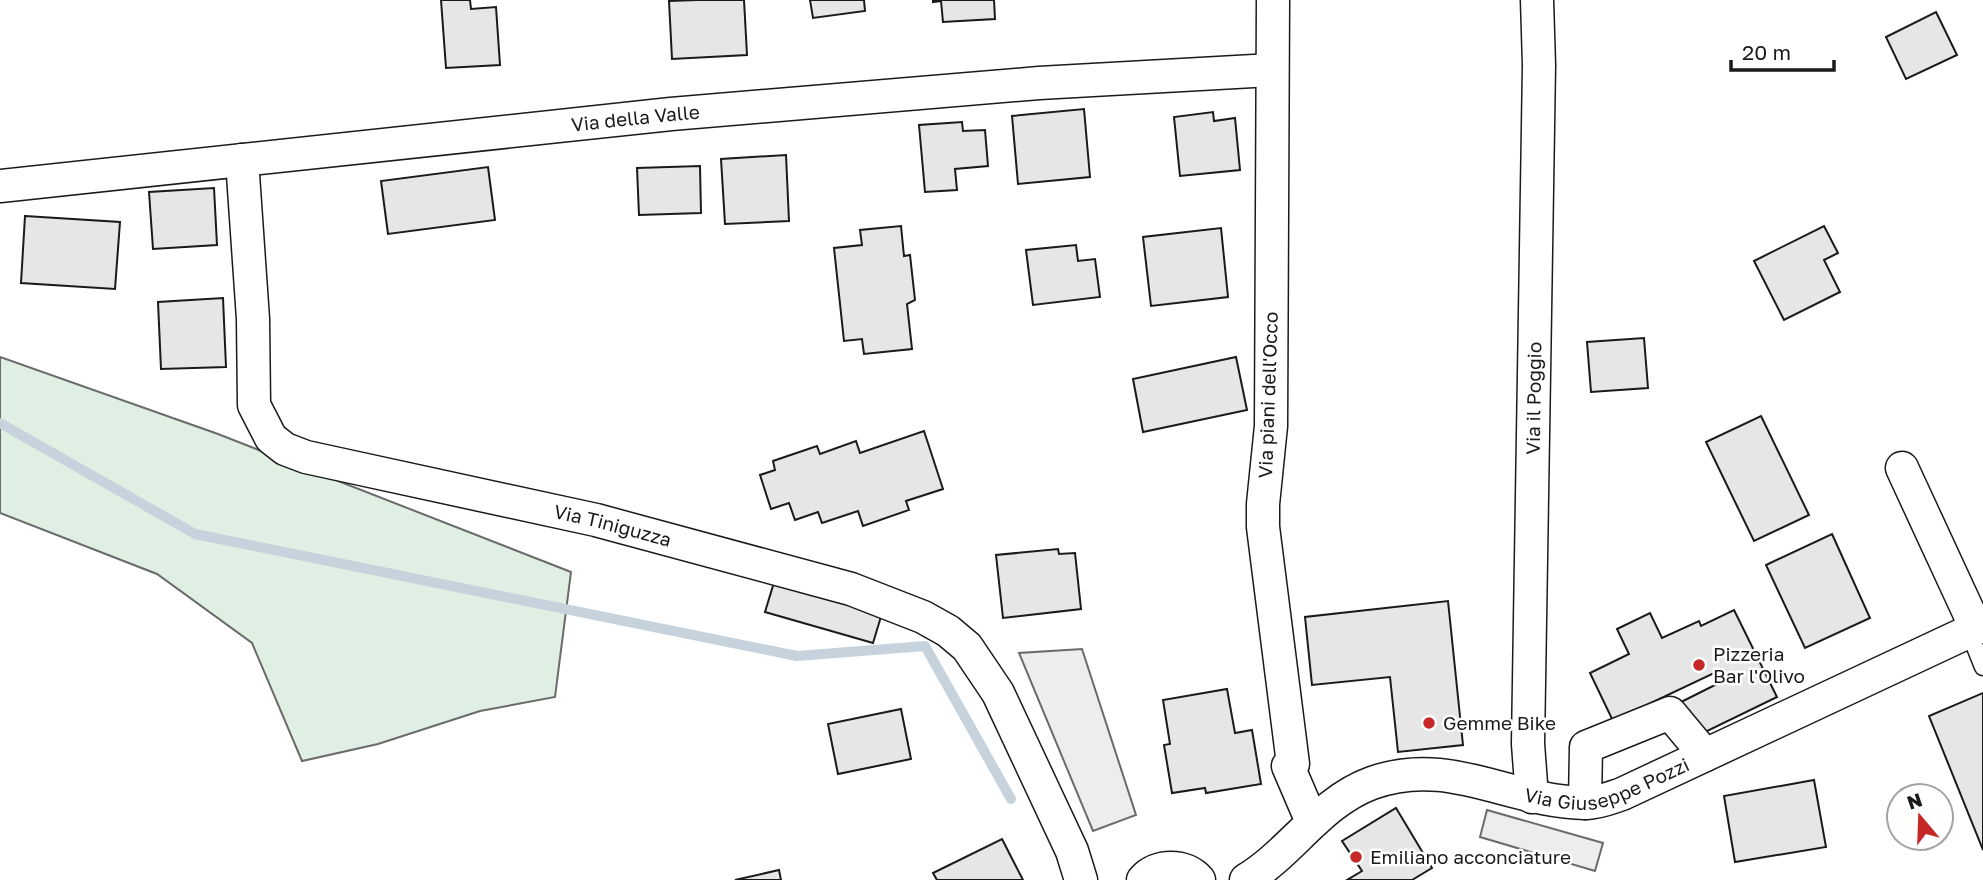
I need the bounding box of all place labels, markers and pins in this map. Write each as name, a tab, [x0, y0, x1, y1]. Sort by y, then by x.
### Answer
place label: Pizzeria Bar l'Olivo	[1713, 642, 1805, 687]
marker: Pizzeria Bar l'Olivo	[1691, 657, 1707, 673]
place label: Gemme Bike	[1443, 711, 1556, 734]
marker: Gemme Bike	[1421, 715, 1437, 731]
place label: Emiliano acconciature	[1370, 845, 1571, 868]
marker: Emiliano acconciature	[1348, 849, 1364, 865]

